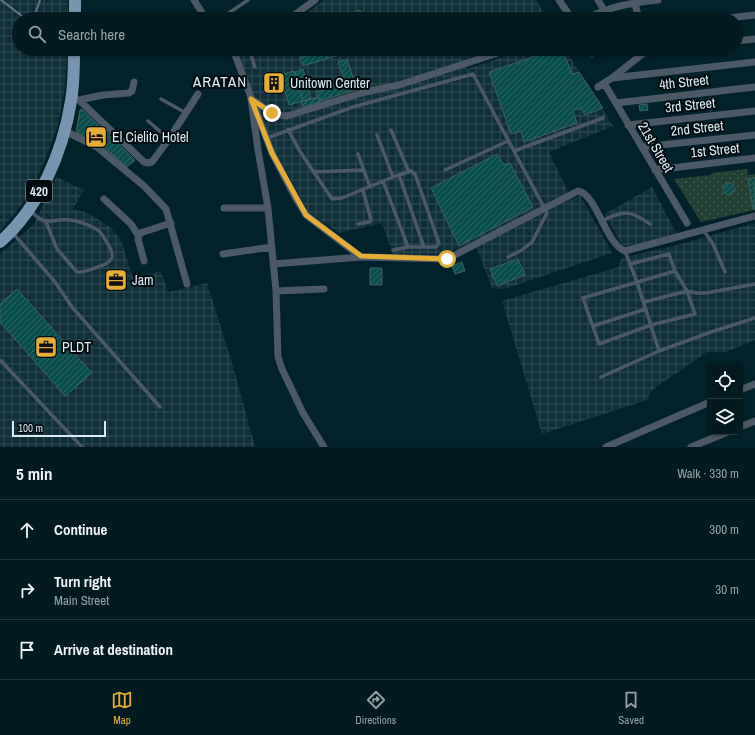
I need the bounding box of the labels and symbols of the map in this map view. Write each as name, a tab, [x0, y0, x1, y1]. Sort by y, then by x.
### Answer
building icon: Unitown Center	[261, 70, 287, 96]
street label: 4th Street	[658, 70, 710, 94]
district label: ARATAN	[192, 71, 247, 92]
place label: Unitown Center	[290, 74, 370, 92]
street label: 3rd Street	[664, 93, 716, 117]
route end	[263, 104, 281, 122]
street label: 2nd Street	[670, 116, 724, 140]
street label: 21st Street	[634, 119, 678, 175]
hotel icon: El Cielito Hotel	[83, 124, 109, 150]
place label: El Cielito Hotel	[112, 128, 189, 146]
street label: 1st Street	[690, 138, 740, 162]
road number: 420	[26, 180, 52, 202]
route start	[438, 250, 456, 268]
office icon: Jam	[103, 267, 129, 293]
place label: Jam	[132, 271, 154, 289]
office icon: PLDT	[33, 334, 59, 360]
place label: PLDT	[62, 338, 91, 356]
scale bar	[12, 419, 106, 438]

